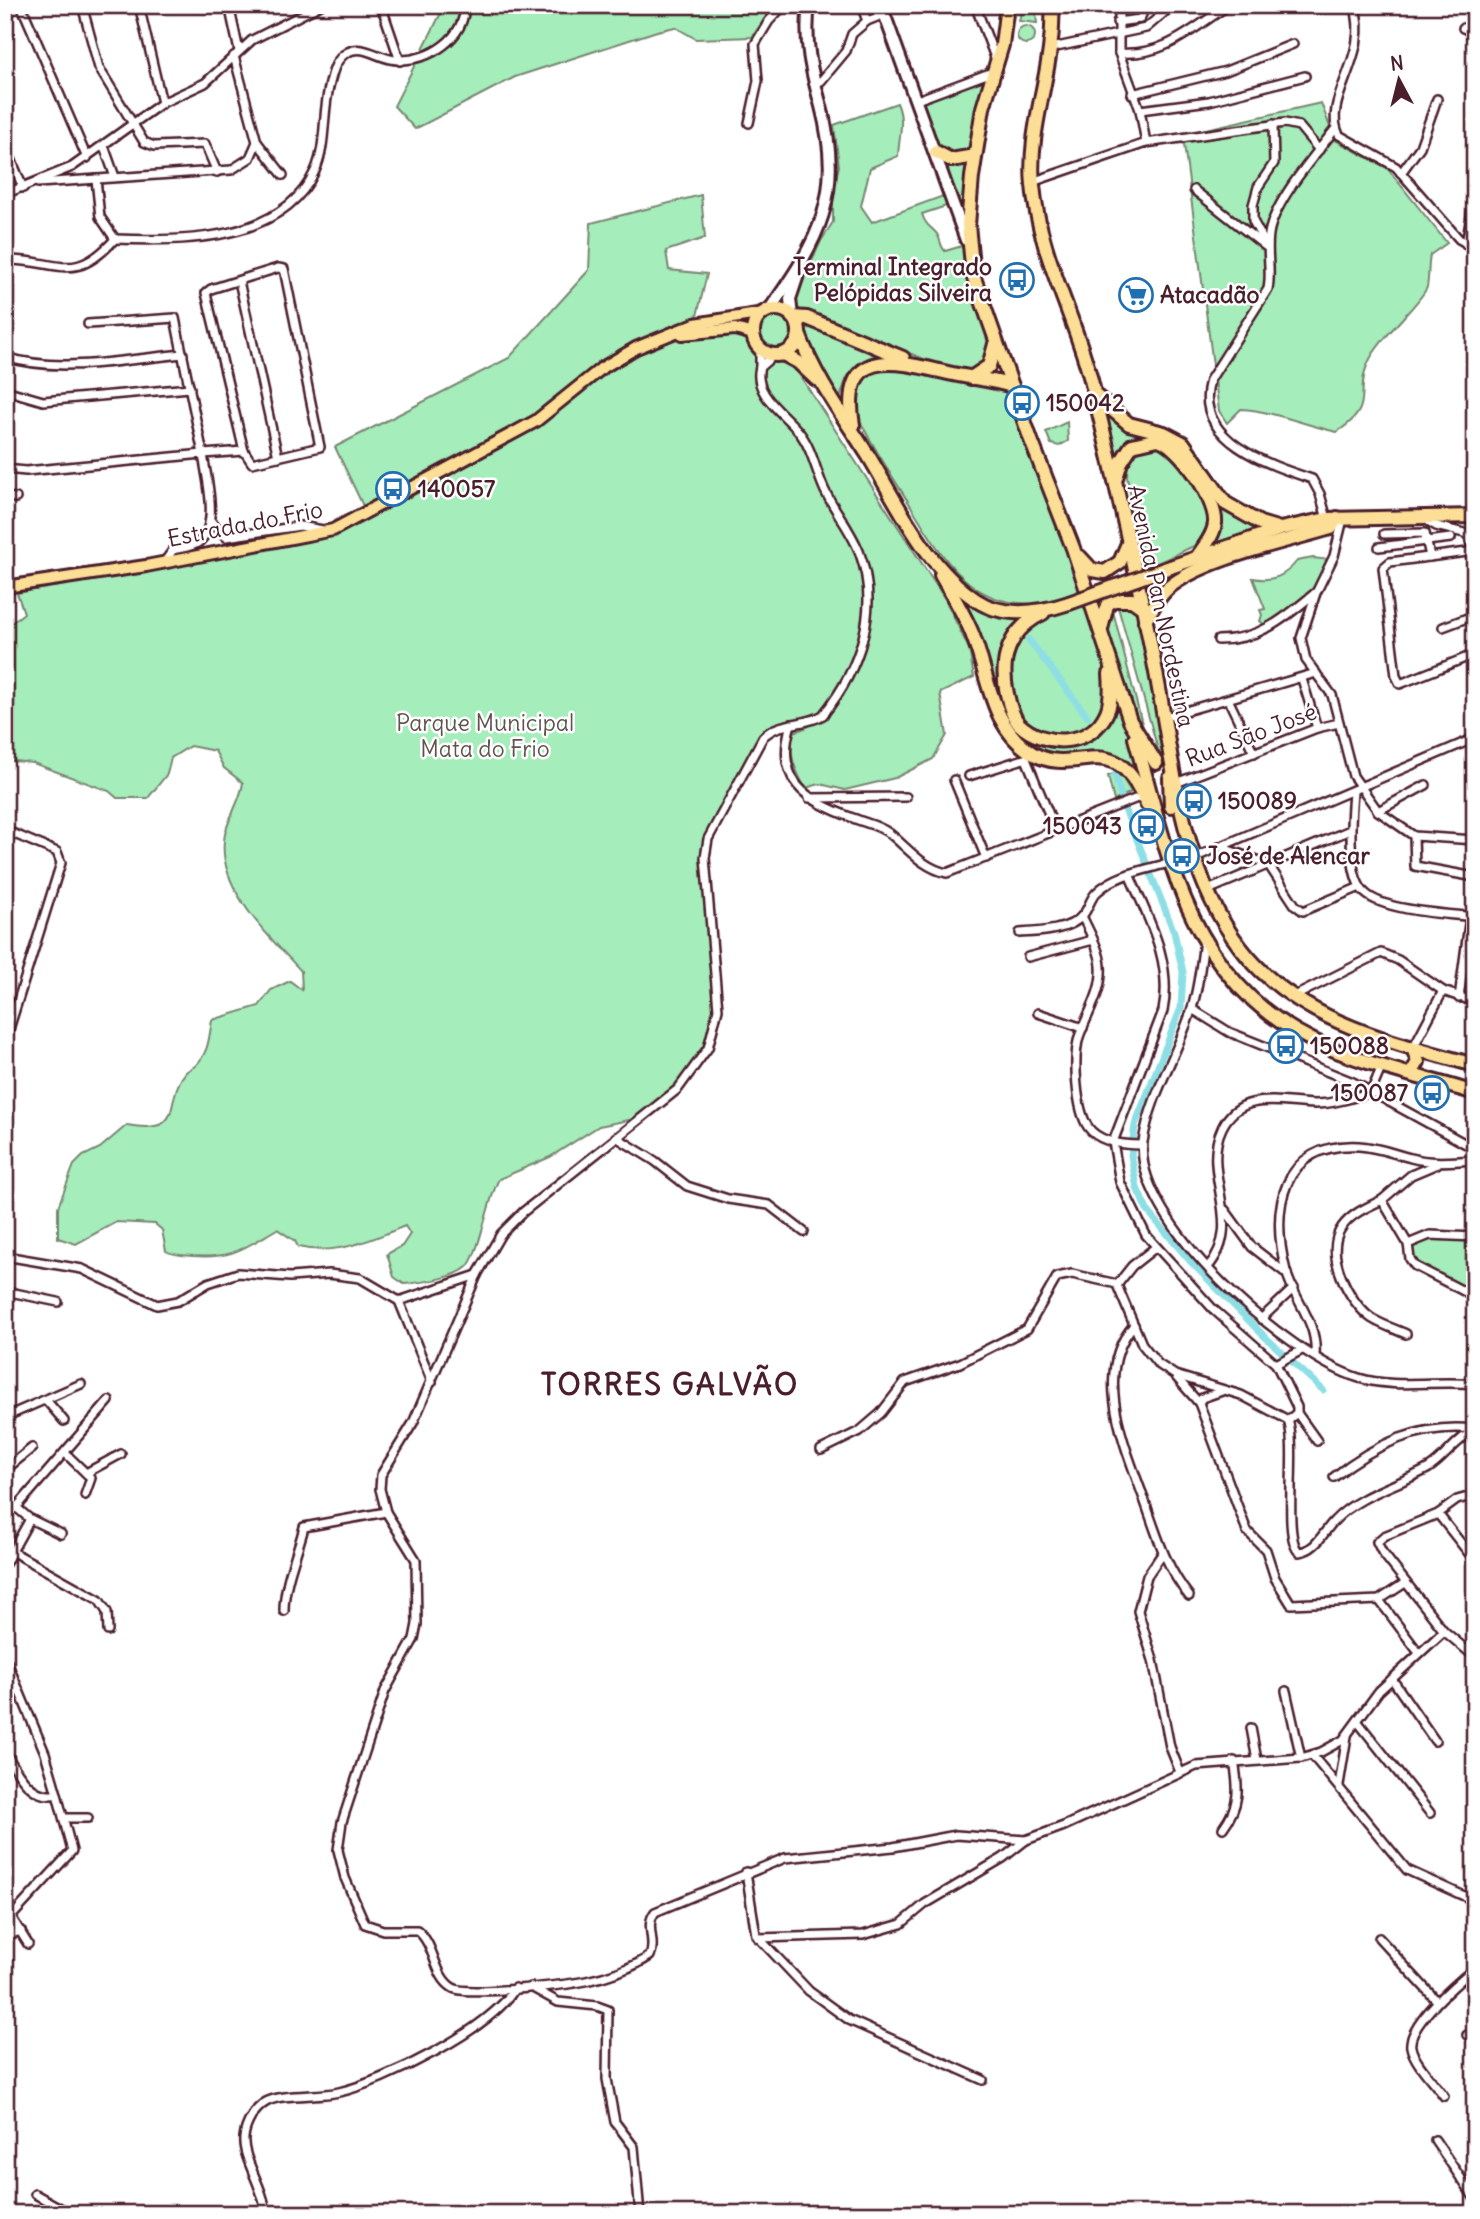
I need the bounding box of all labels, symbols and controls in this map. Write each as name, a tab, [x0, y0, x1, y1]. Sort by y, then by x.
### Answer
north arrow	[1364, 46, 1434, 116]
text: N	[1389, 50, 1405, 76]
place label: Terminal Integrado Pelópidas Silveira	[793, 252, 992, 307]
bus stop icon: Terminal Integrado Pelópidas Silveira	[998, 261, 1036, 299]
supermarket icon: Atacadão	[1117, 276, 1155, 314]
place label: Atacadão	[1160, 280, 1259, 309]
bus stop icon: 150042	[1003, 384, 1041, 422]
place label: 150042	[1046, 388, 1125, 417]
bus stop icon: 140057	[374, 470, 412, 508]
place label: 140057	[418, 474, 496, 503]
street label: Avenida Pan Nordestina	[1122, 482, 1201, 730]
street label: Estrada do Frio	[165, 494, 325, 553]
street label: Rua São José	[1181, 696, 1320, 773]
park label: Parque Municipal Mata do Frio	[396, 708, 574, 763]
bus stop icon: 150089	[1175, 782, 1213, 820]
place label: 150089	[1218, 786, 1297, 815]
bus stop icon: 150043	[1128, 807, 1166, 845]
place label: 150043	[1043, 811, 1122, 840]
bus stop icon: José de Alencar	[1163, 837, 1201, 875]
place label: José de Alencar	[1206, 841, 1370, 870]
bus stop icon: 150088	[1267, 1027, 1305, 1065]
place label: 150088	[1310, 1031, 1389, 1060]
bus stop icon: 150087	[1413, 1074, 1451, 1112]
place label: 150087	[1331, 1078, 1409, 1107]
district label: TORRES GALVÃO	[541, 1364, 799, 1403]

